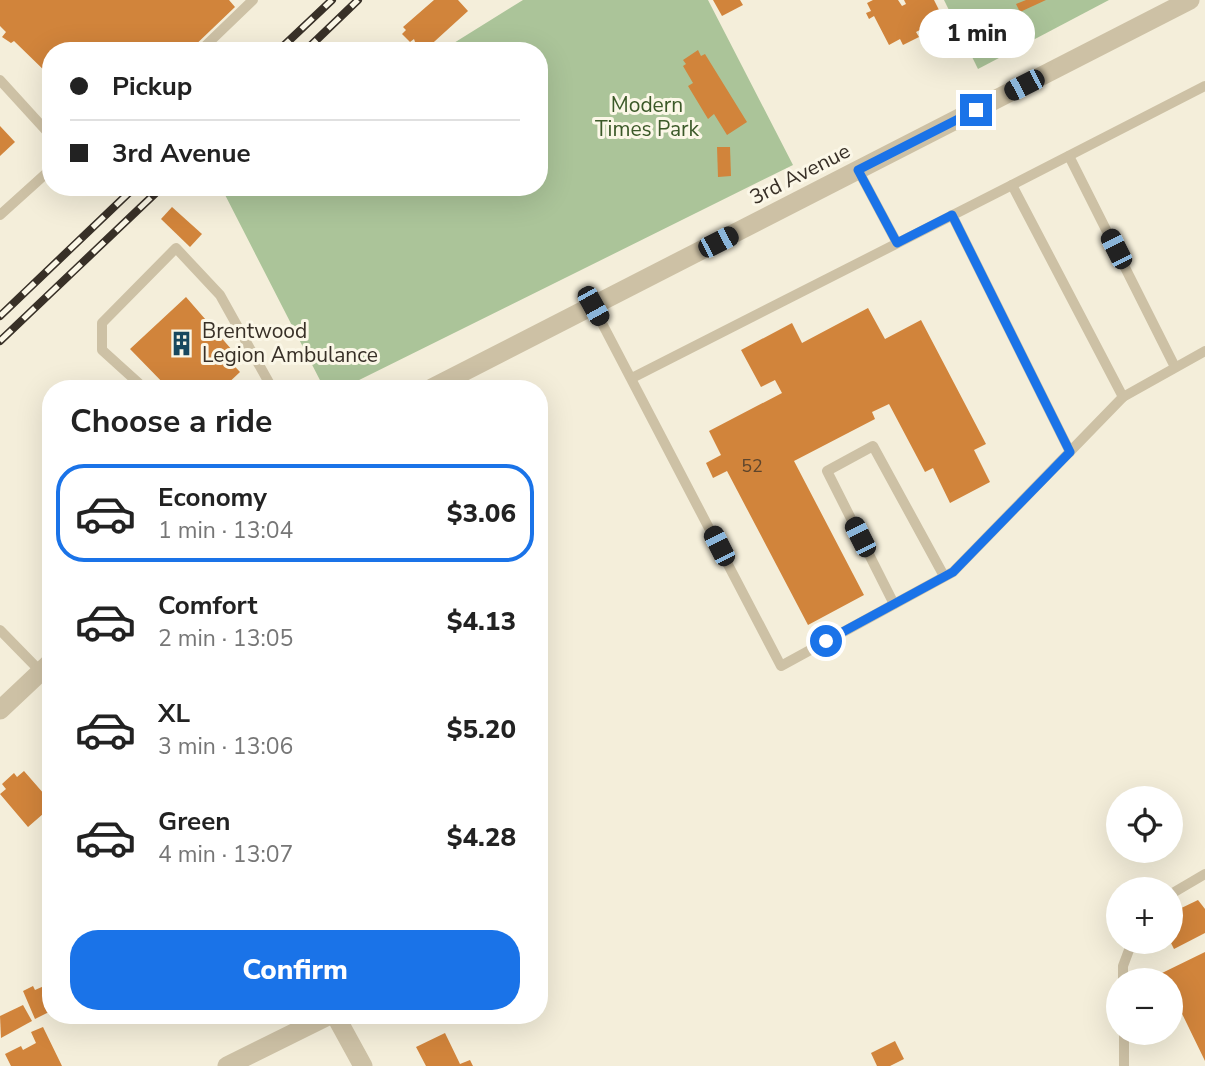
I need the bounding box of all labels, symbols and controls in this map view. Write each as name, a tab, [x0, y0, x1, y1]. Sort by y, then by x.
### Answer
callout: 1 min	[918, 8, 1034, 57]
text: 1 min	[947, 18, 1007, 49]
car	[1001, 66, 1048, 104]
text: Pickup	[112, 69, 192, 104]
park label: Modern Times Park	[595, 91, 700, 143]
route end	[960, 94, 992, 126]
text: 3rd Avenue	[112, 136, 251, 171]
street label: 3rd Avenue	[745, 137, 855, 211]
car	[695, 223, 742, 261]
car	[1098, 226, 1135, 272]
car	[574, 283, 613, 329]
place label: Brentwood Legion Ambulance	[202, 317, 378, 369]
building icon: Brentwood Legion Ambulance	[168, 329, 196, 357]
text: Choose a ride	[70, 400, 272, 443]
house number: 52	[741, 454, 763, 478]
text: Economy	[158, 480, 267, 515]
icon: car	[74, 482, 137, 545]
text: $3.06	[447, 496, 516, 531]
car	[842, 514, 879, 560]
text: 1 min · 13:04	[158, 515, 293, 546]
car	[701, 523, 738, 569]
text: Comfort	[158, 588, 258, 623]
icon: car	[74, 590, 137, 653]
text: $4.13	[447, 604, 516, 639]
text: 2 min · 13:05	[158, 623, 293, 654]
route start	[810, 625, 842, 657]
text: XL	[158, 696, 190, 731]
icon: car	[74, 698, 137, 761]
text: $5.20	[447, 712, 516, 747]
text: 3 min · 13:06	[158, 731, 293, 762]
map controls	[1106, 786, 1183, 1045]
button: locate	[1106, 786, 1183, 863]
text: Green	[158, 804, 231, 839]
icon: car	[74, 806, 137, 869]
text: $4.28	[447, 820, 516, 855]
text: 4 min · 13:07	[158, 839, 293, 870]
button: +	[1106, 877, 1183, 954]
button: Confirm	[70, 930, 520, 1010]
button: −	[1106, 968, 1183, 1045]

